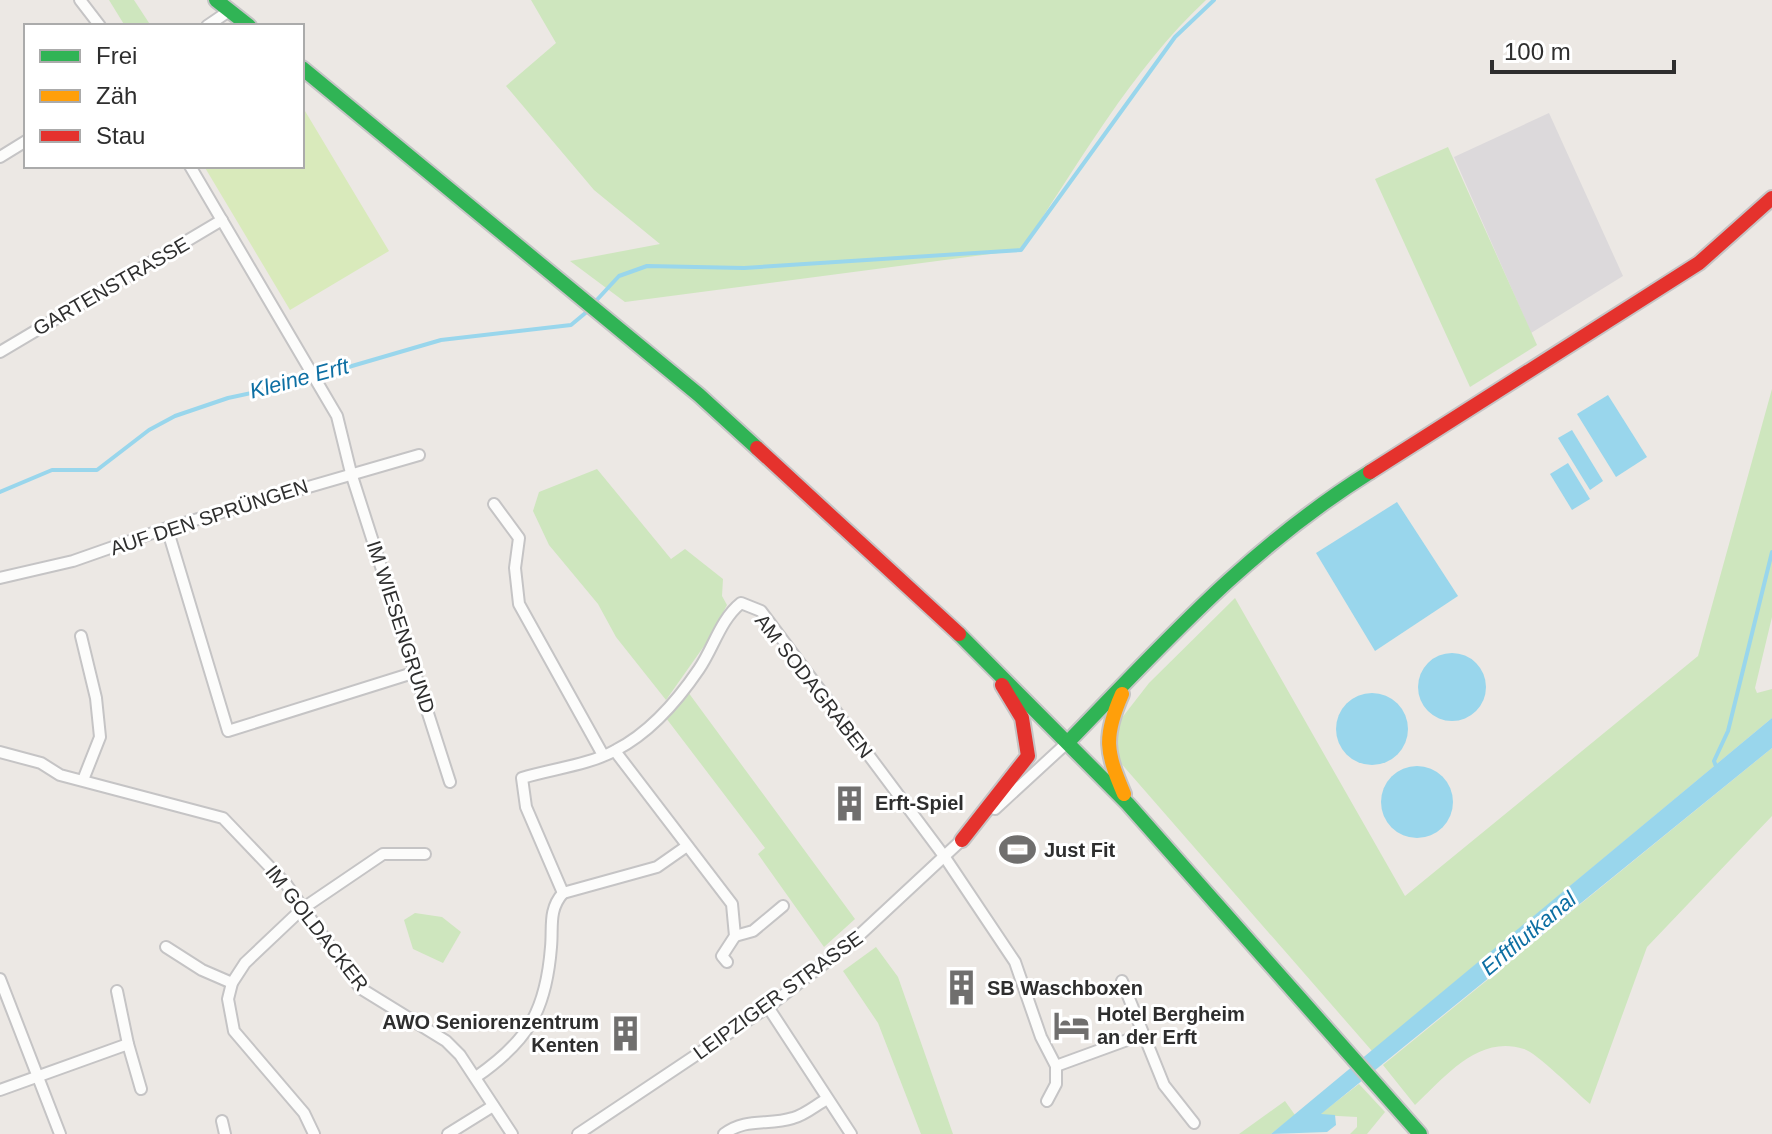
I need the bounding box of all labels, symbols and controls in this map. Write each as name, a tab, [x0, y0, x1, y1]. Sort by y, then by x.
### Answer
legend	[24, 24, 304, 168]
scale bar	[1492, 24, 1674, 74]
text: 100 m	[1504, 38, 1571, 65]
text: Frei	[96, 42, 137, 69]
text: Zäh	[96, 82, 137, 109]
text: Stau	[96, 122, 145, 149]
street label: GARTENSTRASSE	[29, 232, 193, 340]
water label: Kleine Erft	[247, 353, 352, 404]
street label: AUF DEN SPRÜNGEN	[107, 475, 311, 559]
street label: IM WIESENGRUND	[363, 538, 439, 716]
street label: AM SODAGRABEN	[751, 610, 877, 762]
building icon: Erft-Spiel	[830, 784, 868, 822]
place label: Erft-Spiel	[875, 792, 964, 814]
sports icon: Just Fit	[999, 831, 1037, 869]
place label: Just Fit	[1044, 839, 1115, 861]
street label: IM GOLDACKER	[261, 861, 373, 995]
water label: Erftflutkanal	[1476, 886, 1582, 980]
street label: LEIPZIGER STRASSE	[689, 926, 867, 1064]
building icon: SB Waschboxen	[942, 969, 980, 1007]
place label: SB Waschboxen	[987, 977, 1143, 999]
place label: Hotel Bergheim an der Erft	[1097, 1003, 1245, 1048]
hotel icon: Hotel Bergheim an der Erft	[1052, 1007, 1090, 1045]
place label: AWO Seniorenzentrum Kenten	[382, 1011, 599, 1056]
building icon: AWO Seniorenzentrum Kenten	[606, 1015, 644, 1053]

